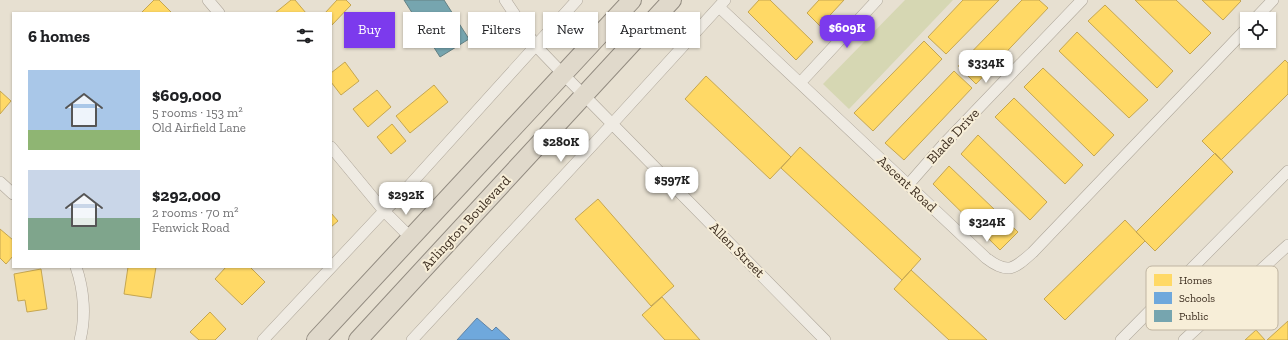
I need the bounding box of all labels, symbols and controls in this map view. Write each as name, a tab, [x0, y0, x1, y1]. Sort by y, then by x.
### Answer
chip: Buy	[344, 12, 395, 48]
chip: Rent	[403, 12, 460, 48]
chip: Filters	[468, 12, 535, 48]
chip: New	[543, 12, 598, 48]
chip: Apartment	[606, 12, 700, 48]
map controls	[1240, 12, 1276, 48]
button: locate	[1240, 12, 1276, 48]
pin: $609K	[819, 15, 875, 49]
text: $609K	[829, 20, 865, 35]
icon: filters	[294, 25, 316, 47]
text: 6 homes	[28, 26, 90, 46]
pin: $334K	[958, 50, 1014, 84]
text: $334K	[968, 55, 1004, 70]
text: $609,000	[152, 85, 222, 105]
icon: home	[60, 86, 108, 134]
text: 5 rooms · 153 m²	[152, 105, 243, 120]
street label: Blade Drive	[923, 105, 983, 167]
text: Old Airfield Lane	[152, 120, 246, 135]
pin: $280K	[533, 129, 589, 163]
text: $280K	[543, 134, 579, 149]
street label: Ascent Road	[874, 152, 940, 216]
pin: $597K	[644, 167, 700, 201]
street label: Arlington Boulevard	[418, 172, 514, 274]
text: $597K	[654, 172, 690, 187]
pin: $292K	[378, 182, 434, 216]
text: $292,000	[152, 185, 221, 205]
icon: home	[60, 186, 108, 234]
text: $292K	[388, 187, 424, 202]
text: 2 rooms · 70 m²	[152, 205, 238, 220]
pin: $324K	[959, 209, 1015, 243]
text: $324K	[969, 214, 1005, 229]
street label: Allen Street	[706, 219, 769, 282]
text: Fenwick Road	[152, 220, 230, 235]
legend	[1146, 266, 1278, 330]
text: Homes	[1179, 274, 1212, 287]
text: Schools	[1179, 292, 1215, 305]
text: Public	[1179, 310, 1208, 323]

